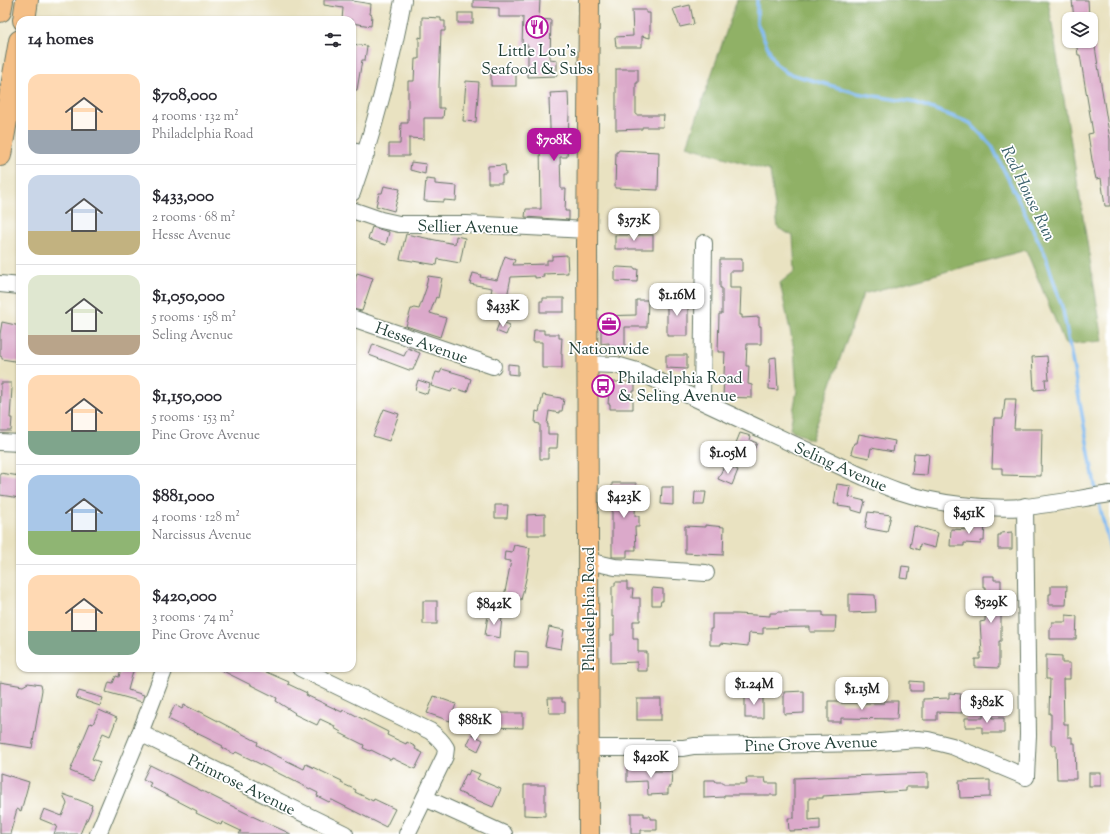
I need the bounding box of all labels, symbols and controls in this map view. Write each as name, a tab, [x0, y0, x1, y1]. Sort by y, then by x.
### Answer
map controls	[1062, 12, 1098, 48]
button: layers	[1062, 12, 1098, 48]
restaurant icon: Little Lou’s Seafood & Subs	[524, 14, 550, 40]
text: 14 homes	[28, 28, 94, 52]
icon: filters	[322, 29, 344, 51]
place label: Little Lou’s Seafood & Subs	[481, 41, 593, 82]
text: $708,000	[152, 84, 217, 108]
icon: home	[60, 90, 108, 138]
text: 4 rooms · 132 m²	[152, 108, 239, 126]
text: Philadelphia Road	[152, 126, 253, 144]
pin: $708K	[526, 128, 582, 162]
text: $708K	[536, 132, 572, 150]
water label: Red House Run	[994, 142, 1061, 245]
text: $433,000	[152, 185, 214, 209]
icon: home	[60, 191, 108, 239]
pin: $373K	[606, 208, 662, 242]
text: 2 rooms · 68 m²	[152, 209, 236, 227]
text: $373K	[617, 212, 651, 230]
street label: Sellier Avenue	[417, 216, 518, 241]
text: Hesse Avenue	[152, 227, 231, 245]
pin: $1.16M	[644, 283, 710, 317]
text: $1,050,000	[152, 285, 225, 309]
text: $1.16M	[658, 287, 696, 305]
icon: home	[60, 291, 108, 339]
pin: $433K	[475, 294, 531, 328]
text: $433K	[486, 298, 520, 316]
text: 5 rooms · 158 m²	[152, 309, 236, 327]
office icon: Nationwide	[596, 311, 622, 337]
street label: Hesse Avenue	[372, 318, 471, 371]
text: Seling Avenue	[152, 327, 233, 345]
place label: Nationwide	[569, 339, 649, 362]
place label: Philadelphia Road & Seling Avenue	[618, 368, 743, 409]
bus stop icon: Philadelphia Road & Seling Avenue	[590, 373, 616, 399]
text: $1,150,000	[152, 385, 222, 409]
icon: home	[60, 391, 108, 439]
text: 5 rooms · 153 m²	[152, 409, 235, 427]
text: Pine Grove Avenue	[152, 427, 260, 445]
street label: Seling Avenue	[790, 437, 890, 499]
pin: $1.05M	[695, 441, 761, 475]
text: $1.05M	[709, 445, 747, 463]
text: $881,000	[152, 485, 215, 509]
pin: $423K	[596, 485, 652, 519]
text: $423K	[607, 489, 641, 507]
icon: home	[60, 491, 108, 539]
pin: $451K	[941, 501, 997, 535]
text: $451K	[953, 505, 985, 523]
text: 4 rooms · 128 m²	[152, 509, 240, 527]
text: Narcissus Avenue	[152, 527, 252, 545]
street label: Philadelphia Road	[579, 547, 602, 671]
text: $420,000	[152, 585, 217, 609]
pin: $529K	[963, 590, 1019, 624]
icon: home	[60, 591, 108, 639]
pin: $842K	[466, 592, 522, 626]
text: $529K	[974, 594, 1008, 612]
text: $842K	[476, 596, 512, 614]
text: 3 rooms · 74 m²	[152, 609, 234, 627]
text: Pine Grove Avenue	[152, 627, 260, 645]
pin: $1.24M	[721, 672, 787, 706]
text: $1.24M	[734, 676, 774, 694]
pin: $1.15M	[829, 677, 895, 711]
text: $1.15M	[844, 681, 880, 699]
pin: $382K	[959, 690, 1015, 724]
text: $382K	[970, 694, 1004, 712]
pin: $881K	[447, 708, 503, 742]
text: $881K	[458, 712, 492, 730]
street label: Pine Grove Avenue	[744, 732, 878, 759]
pin: $420K	[623, 745, 679, 779]
text: $420K	[633, 749, 669, 767]
street label: Primrose Avenue	[183, 750, 299, 822]

